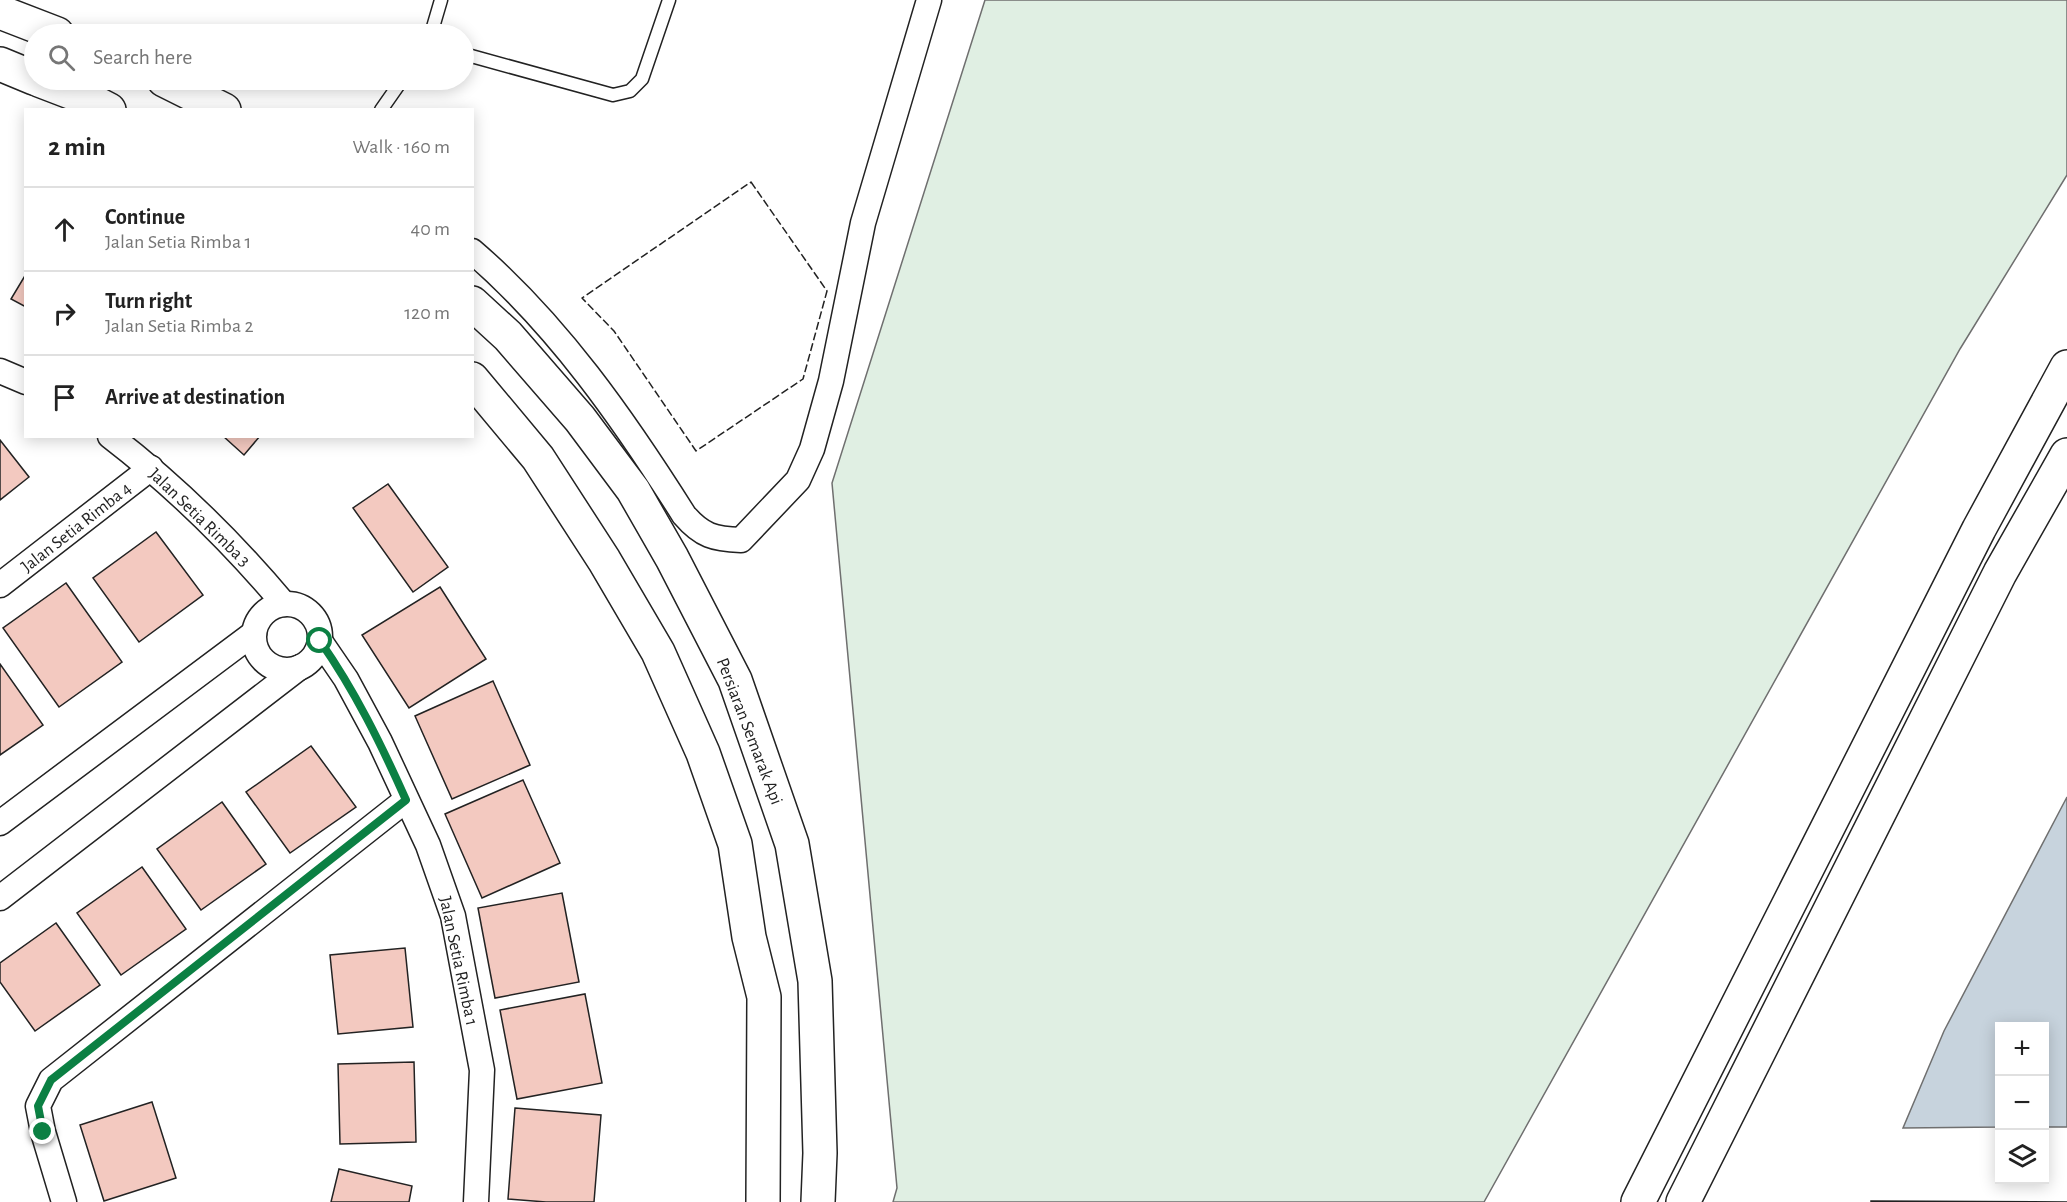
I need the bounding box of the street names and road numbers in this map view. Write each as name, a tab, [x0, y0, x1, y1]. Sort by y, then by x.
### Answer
street label: Jalan Setia Rimba 3	[145, 465, 253, 570]
street label: Jalan Setia Rimba 4	[18, 479, 135, 576]
street label: Persiaran Semarak Api	[713, 656, 785, 807]
street label: Jalan Setia Rimba 1	[436, 895, 481, 1027]

